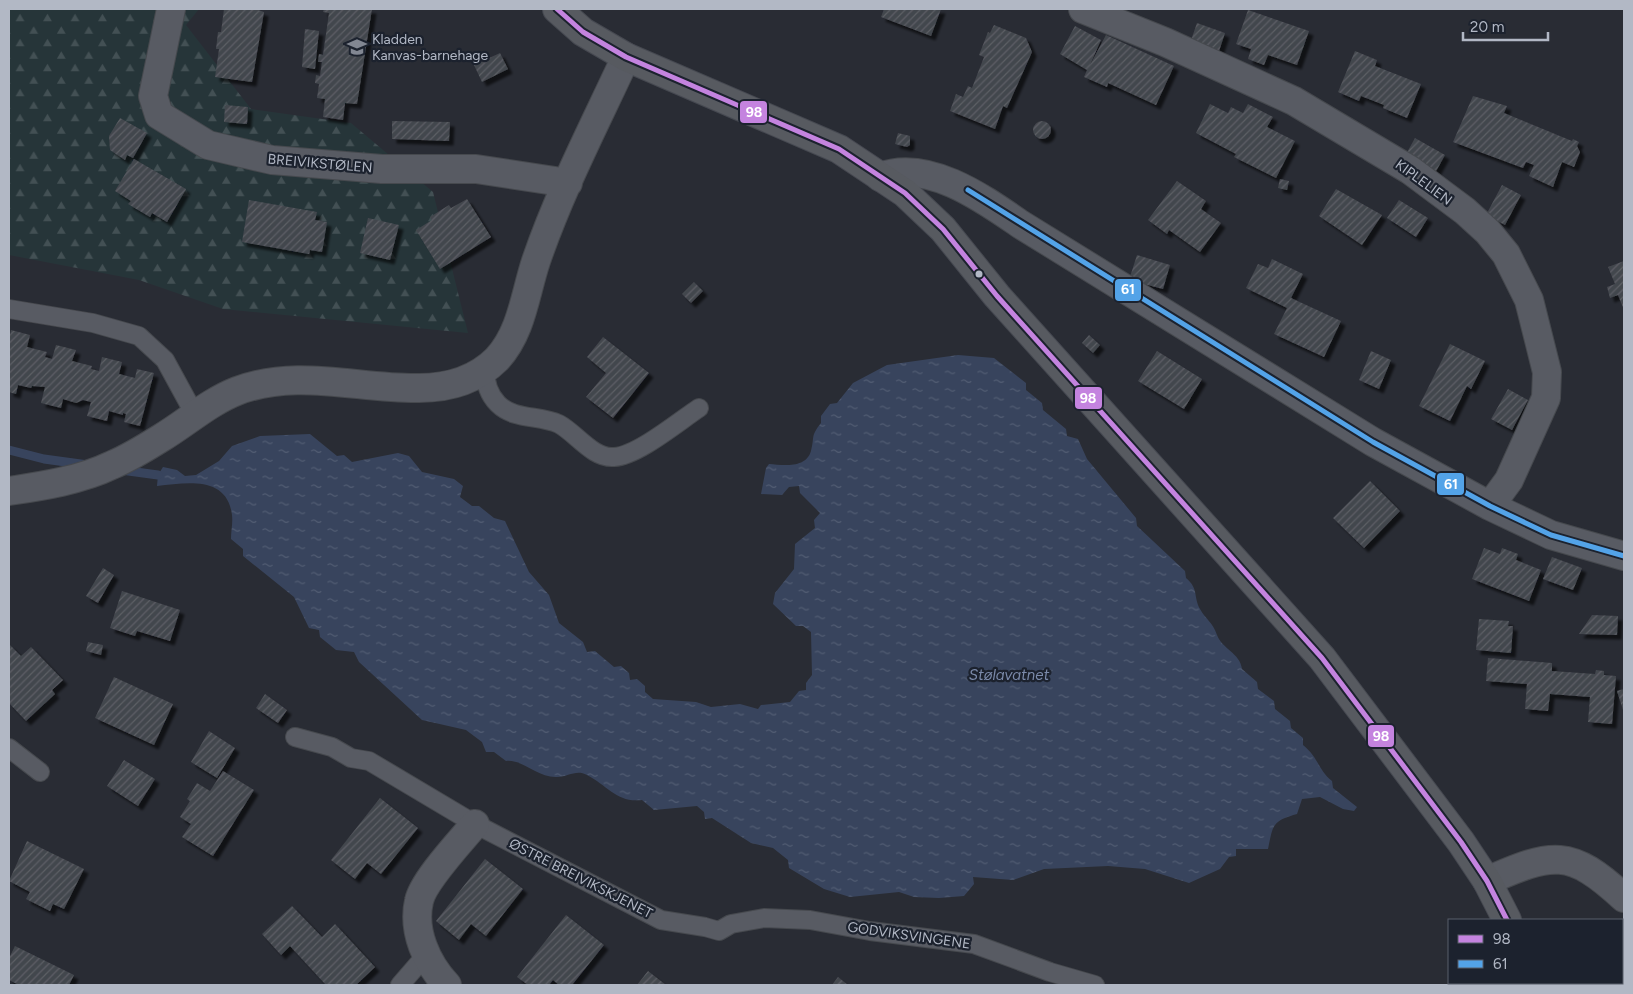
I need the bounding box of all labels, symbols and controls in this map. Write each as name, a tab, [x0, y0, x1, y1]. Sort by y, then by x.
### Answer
scale bar	[1463, 10, 1548, 42]
text: 20 m	[1470, 18, 1504, 36]
place label: Kladden Kanvas-barnehage	[372, 31, 489, 64]
school or university icon: Kladden Kanvas-barnehage	[346, 36, 368, 58]
line badge: 98	[739, 100, 768, 124]
text: 98	[746, 104, 762, 121]
street label: BREIVIKSTØLEN	[267, 150, 373, 177]
street label: KIPLELIEN	[1392, 156, 1455, 209]
unlabelled marker	[974, 269, 984, 279]
line badge: 61	[1114, 278, 1142, 302]
text: 61	[1121, 281, 1135, 298]
line badge: 98	[1074, 386, 1103, 410]
text: 98	[1080, 390, 1096, 407]
line badge: 61	[1436, 472, 1465, 496]
text: 61	[1444, 476, 1458, 493]
water label: Stølavatnet	[969, 666, 1049, 684]
line badge: 98	[1367, 724, 1395, 748]
text: 98	[1373, 728, 1389, 745]
street label: ØSTRE BREIVIKSKJENET	[506, 835, 656, 922]
street label: GODVIKSVINGENE	[846, 918, 972, 953]
legend	[1448, 919, 1623, 984]
text: 98	[1493, 930, 1511, 948]
text: 61	[1493, 955, 1508, 973]

